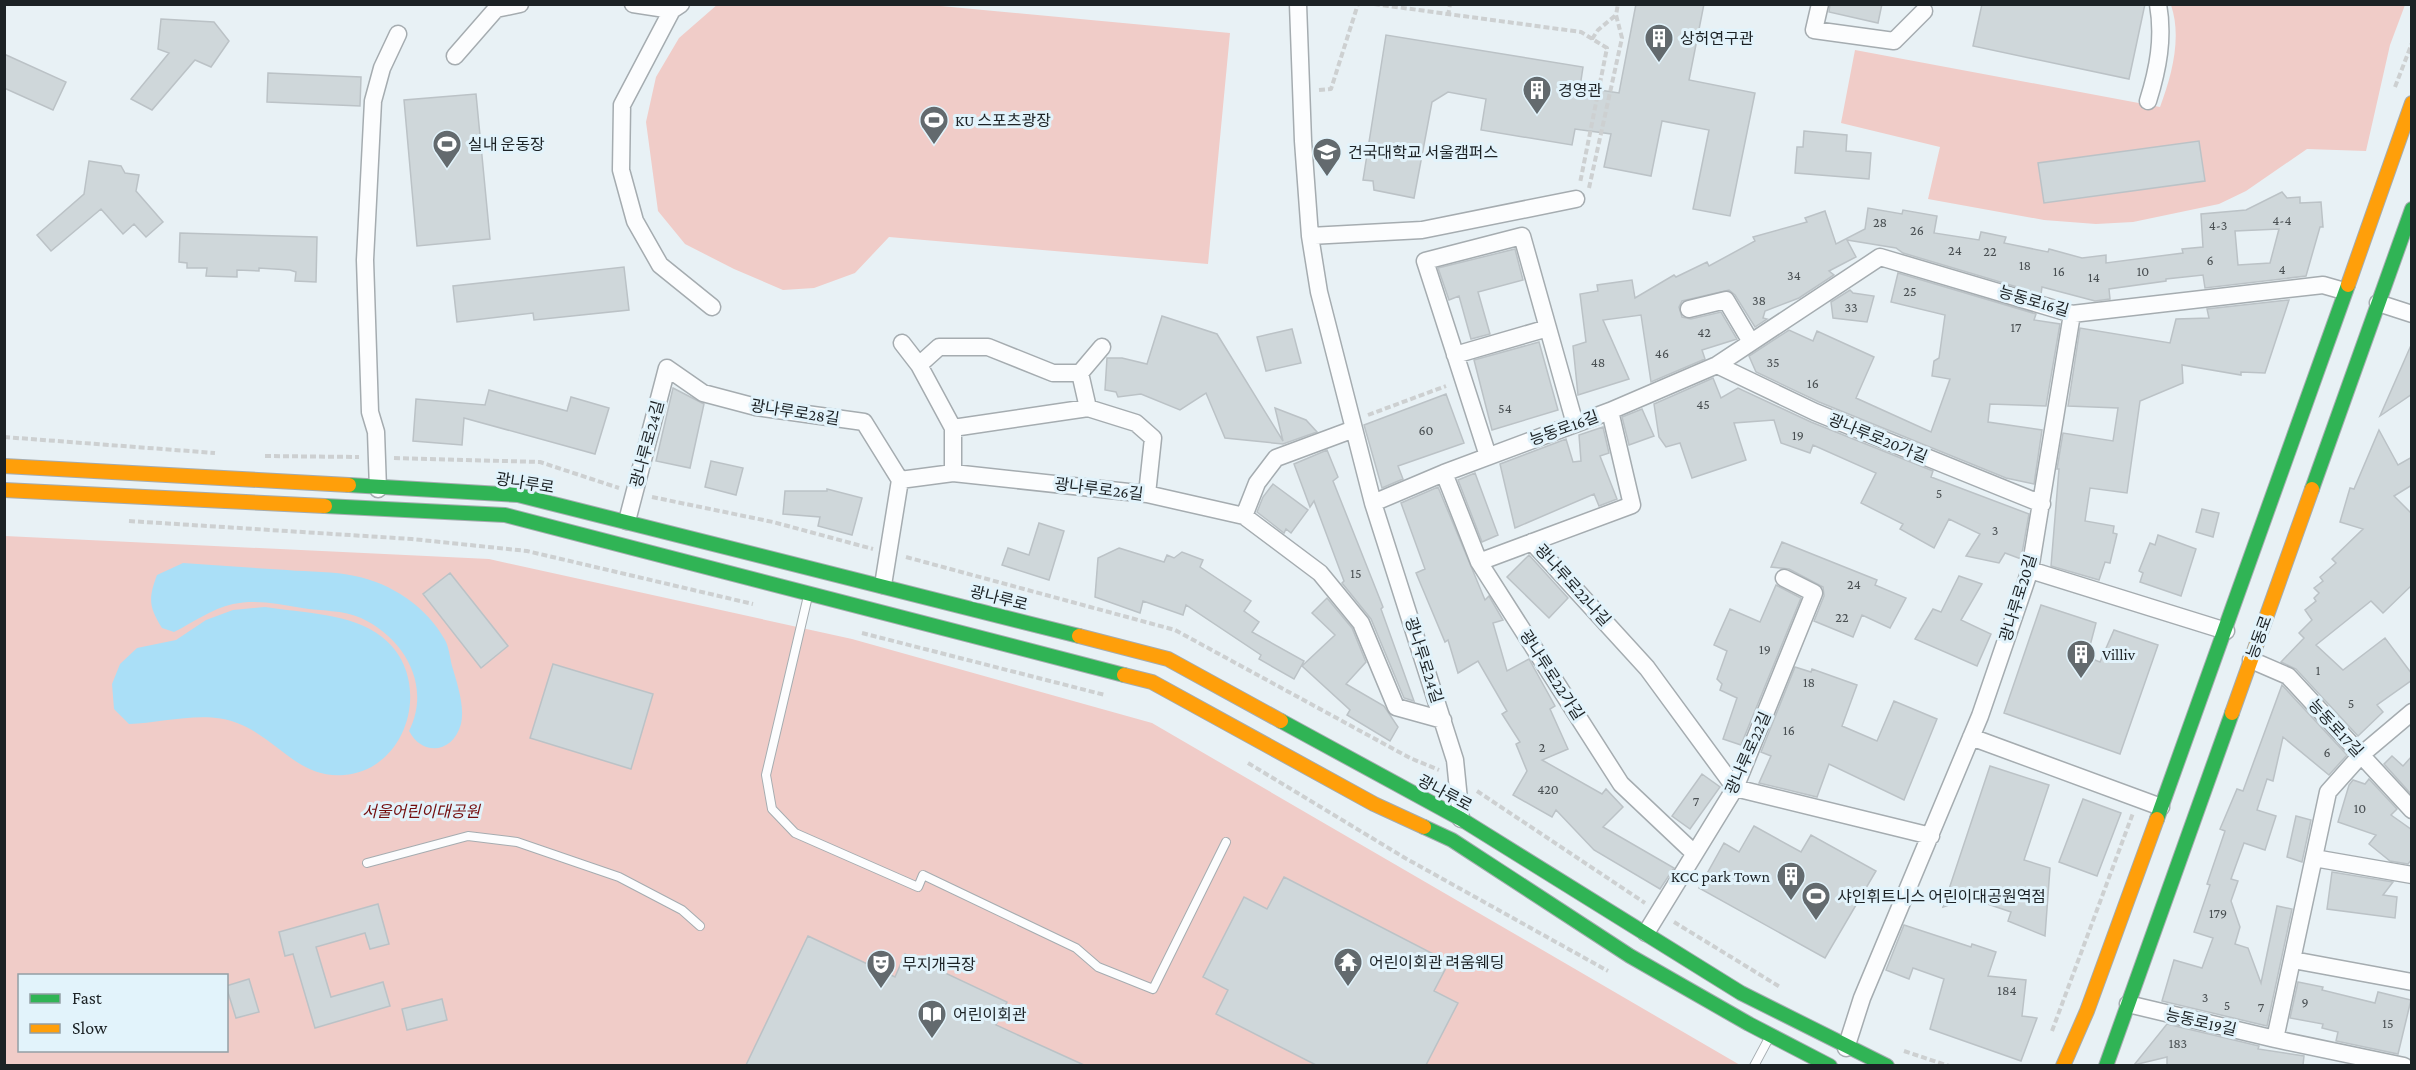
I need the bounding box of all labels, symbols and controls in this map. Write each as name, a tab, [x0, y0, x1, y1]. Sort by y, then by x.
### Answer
building icon: 상허연구관	[1643, 22, 1675, 64]
place label: 상허연구관	[1680, 30, 1754, 47]
building icon: 경영관	[1521, 74, 1553, 116]
place label: 경영관	[1558, 82, 1602, 99]
sports icon: KU 스포츠광장	[918, 104, 950, 146]
place label: KU 스포츠광장	[955, 112, 1051, 129]
sports icon: 실내 운동장	[431, 128, 463, 170]
place label: 실내 운동장	[468, 136, 545, 153]
school or university icon: 건국대학교 서울캠퍼스	[1311, 136, 1343, 178]
place label: 건국대학교 서울캠퍼스	[1348, 144, 1498, 161]
house number: 4-4	[2272, 212, 2292, 228]
house number: 28	[1873, 214, 1887, 230]
house number: 4-3	[2209, 217, 2227, 233]
house number: 26	[1910, 222, 1924, 238]
house number: 24	[1948, 242, 1962, 258]
house number: 22	[1983, 243, 1997, 259]
house number: 6	[2206, 252, 2214, 268]
house number: 18	[2019, 257, 2031, 273]
house number: 4	[2278, 261, 2286, 277]
house number: 16	[2053, 263, 2065, 279]
house number: 10	[2137, 263, 2149, 279]
house number: 34	[1787, 267, 1801, 283]
house number: 14	[2088, 269, 2100, 285]
house number: 25	[1903, 283, 1917, 299]
street label: 능동로16길	[1997, 283, 2071, 319]
house number: 38	[1752, 292, 1766, 308]
house number: 33	[1844, 299, 1858, 315]
house number: 17	[2010, 319, 2022, 335]
house number: 42	[1697, 324, 1711, 340]
house number: 46	[1655, 345, 1669, 361]
house number: 48	[1591, 354, 1605, 370]
house number: 35	[1766, 354, 1780, 370]
house number: 16	[1807, 375, 1819, 391]
house number: 45	[1696, 396, 1710, 412]
street label: 광나루로28길	[749, 397, 841, 427]
street label: 광나루로24길	[627, 399, 667, 489]
house number: 54	[1498, 400, 1512, 416]
street label: 능동로16길	[1527, 408, 1601, 448]
street label: 광나루로20가길	[1826, 410, 1930, 466]
house number: 60	[1418, 422, 1434, 438]
house number: 19	[1792, 427, 1804, 443]
street label: 광나루로	[495, 470, 556, 496]
street label: 광나루로26길	[1054, 475, 1144, 503]
house number: 5	[1936, 485, 1942, 501]
house number: 3	[1992, 522, 1998, 538]
street label: 광나루로22나길	[1532, 541, 1614, 629]
street label: 광나루로20길	[1997, 552, 2039, 644]
house number: 15	[1350, 565, 1362, 581]
house number: 24	[1847, 576, 1861, 592]
street label: 광나루로	[968, 583, 1030, 613]
house number: 22	[1835, 609, 1849, 625]
street label: 능동로	[2243, 613, 2275, 661]
street label: 광나루로24길	[1402, 615, 1446, 705]
street label: 광나루로22가길	[1517, 627, 1587, 723]
building icon: Villiv	[2065, 638, 2097, 680]
house number: 19	[1759, 641, 1771, 657]
place label: Villiv	[2102, 646, 2136, 663]
house number: 1	[2316, 662, 2321, 678]
house number: 18	[1803, 674, 1815, 690]
house number: 5	[2348, 695, 2354, 711]
street label: 능동로17길	[2305, 696, 2367, 760]
street label: 광나루로22길	[1722, 709, 1774, 797]
house number: 16	[1783, 722, 1795, 738]
house number: 2	[1539, 739, 1546, 755]
house number: 6	[2323, 744, 2331, 760]
street label: 광나루로	[1415, 772, 1475, 814]
house number: 420	[1537, 781, 1559, 797]
house number: 7	[1693, 793, 1700, 809]
house number: 10	[2354, 800, 2366, 816]
park label: 서울어린이대공원	[362, 803, 481, 820]
building icon: KCC park Town	[1775, 860, 1807, 902]
place label: KCC park Town	[1671, 868, 1770, 886]
sports icon: 샤인휘트니스 어린이대공원역점	[1800, 880, 1832, 922]
place label: 샤인휘트니스 어린이대공원역점	[1837, 888, 2046, 905]
house number: 179	[2209, 905, 2227, 921]
temple icon: 어린이회관 려움웨딩	[1332, 946, 1364, 988]
theatre icon: 무지개극장	[865, 948, 897, 990]
place label: 어린이회관 려움웨딩	[1369, 954, 1504, 971]
place label: 무지개극장	[902, 956, 976, 973]
legend	[18, 974, 228, 1052]
house number: 184	[1997, 982, 2017, 998]
text: Fast	[72, 988, 103, 1008]
house number: 3	[2202, 989, 2208, 1005]
house number: 9	[2301, 994, 2309, 1010]
house number: 5	[2224, 997, 2230, 1013]
library icon: 어린이회관	[916, 998, 948, 1040]
house number: 7	[2258, 999, 2265, 1015]
place label: 어린이회관	[953, 1006, 1027, 1023]
street label: 능동로19길	[2164, 1006, 2238, 1038]
house number: 15	[2382, 1015, 2394, 1031]
text: Slow	[72, 1018, 108, 1038]
house number: 183	[2169, 1035, 2187, 1051]

